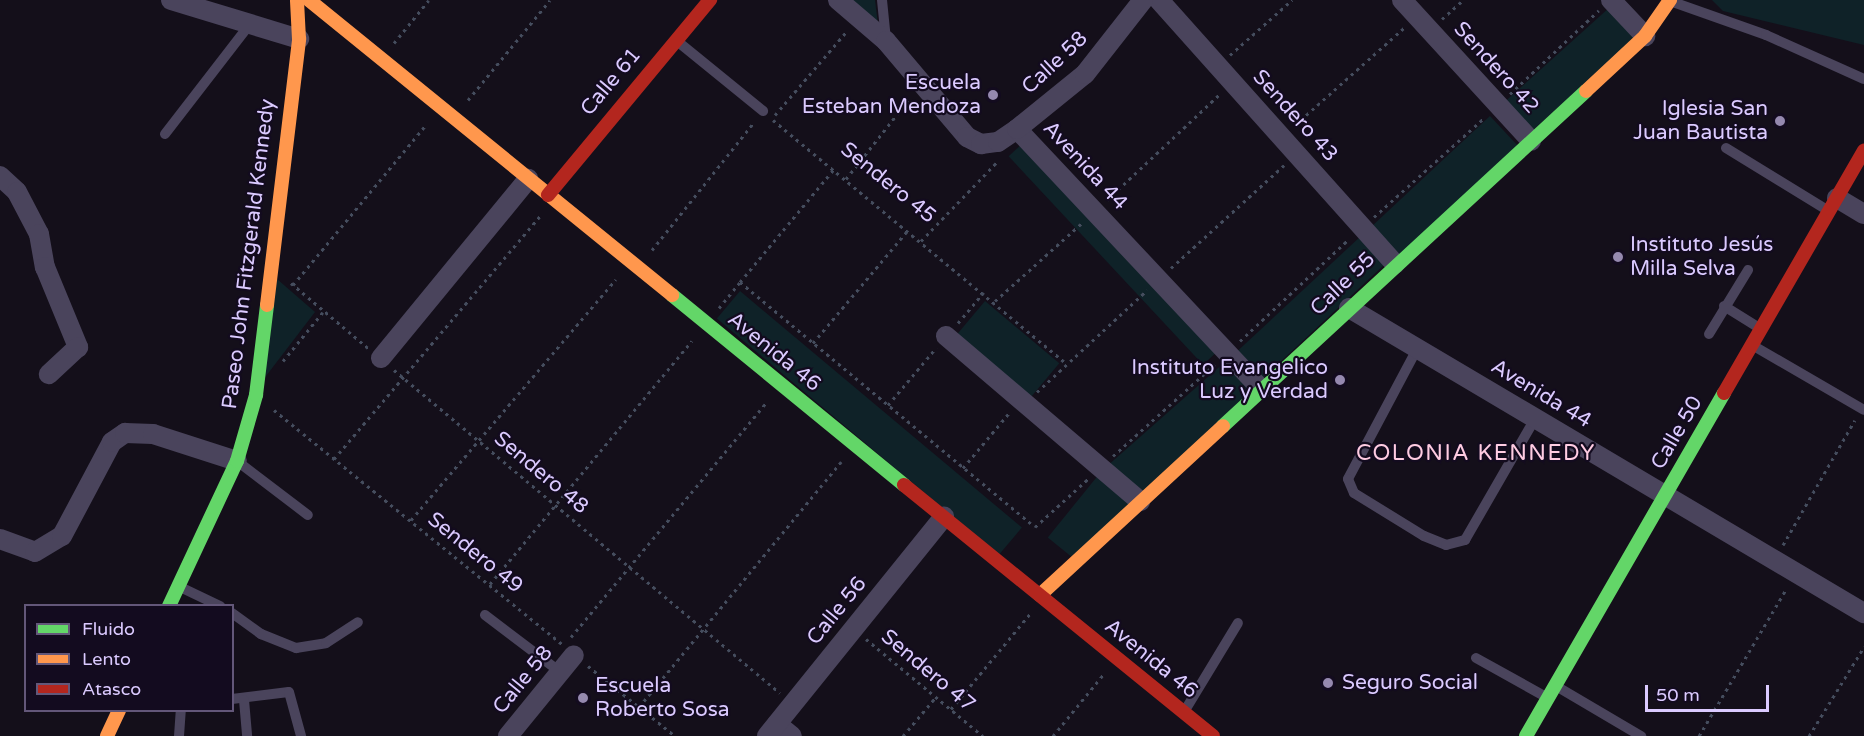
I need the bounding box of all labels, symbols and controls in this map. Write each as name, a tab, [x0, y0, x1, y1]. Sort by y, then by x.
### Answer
street label: Sendero 42	[1448, 17, 1544, 119]
street label: Calle 58	[1017, 26, 1093, 100]
street label: Calle 61	[575, 43, 647, 121]
street label: Sendero 43	[1247, 65, 1343, 167]
place label: Escuela Esteban Mendoza	[802, 70, 981, 120]
marker: Escuela Esteban Mendoza	[986, 88, 1000, 102]
place label: Iglesia San Juan Bautista	[1633, 96, 1768, 146]
street label: Paseo John Fitzgerald Kennedy	[217, 97, 281, 411]
marker: Iglesia San Juan Bautista	[1773, 114, 1787, 128]
street label: Avenida 44	[1037, 116, 1133, 216]
street label: Sendero 45	[835, 137, 941, 229]
place label: Instituto Jesús Milla Selva	[1630, 232, 1773, 282]
street label: Calle 55	[1305, 247, 1381, 321]
marker: Instituto Jesús Milla Selva	[1611, 250, 1625, 264]
street label: Avenida 46	[722, 307, 826, 397]
street label: Avenida 44	[1486, 354, 1596, 434]
place label: Instituto Evangelico Luz y Verdad	[1131, 355, 1328, 405]
marker: Instituto Evangelico Luz y Verdad	[1333, 373, 1347, 387]
street label: Calle 50	[1646, 392, 1708, 474]
street label: Sendero 48	[489, 426, 593, 520]
district label: COLONIA KENNEDY	[1356, 441, 1596, 467]
street label: Sendero 49	[422, 507, 528, 599]
street label: Calle 56	[802, 572, 872, 650]
legend	[24, 604, 234, 712]
street label: Avenida 46	[1099, 614, 1203, 704]
text: Fluido	[82, 618, 135, 640]
street label: Sendero 47	[876, 624, 980, 718]
street label: Calle 58	[488, 641, 558, 719]
text: Lento	[82, 648, 131, 670]
place label: Seguro Social	[1342, 670, 1478, 696]
place label: Escuela Roberto Sosa	[595, 673, 730, 723]
scale bar	[1648, 673, 1772, 711]
marker: Seguro Social	[1319, 674, 1337, 692]
text: Atasco	[82, 678, 141, 700]
text: 50 m	[1656, 684, 1700, 706]
marker: Escuela Roberto Sosa	[576, 691, 590, 705]

